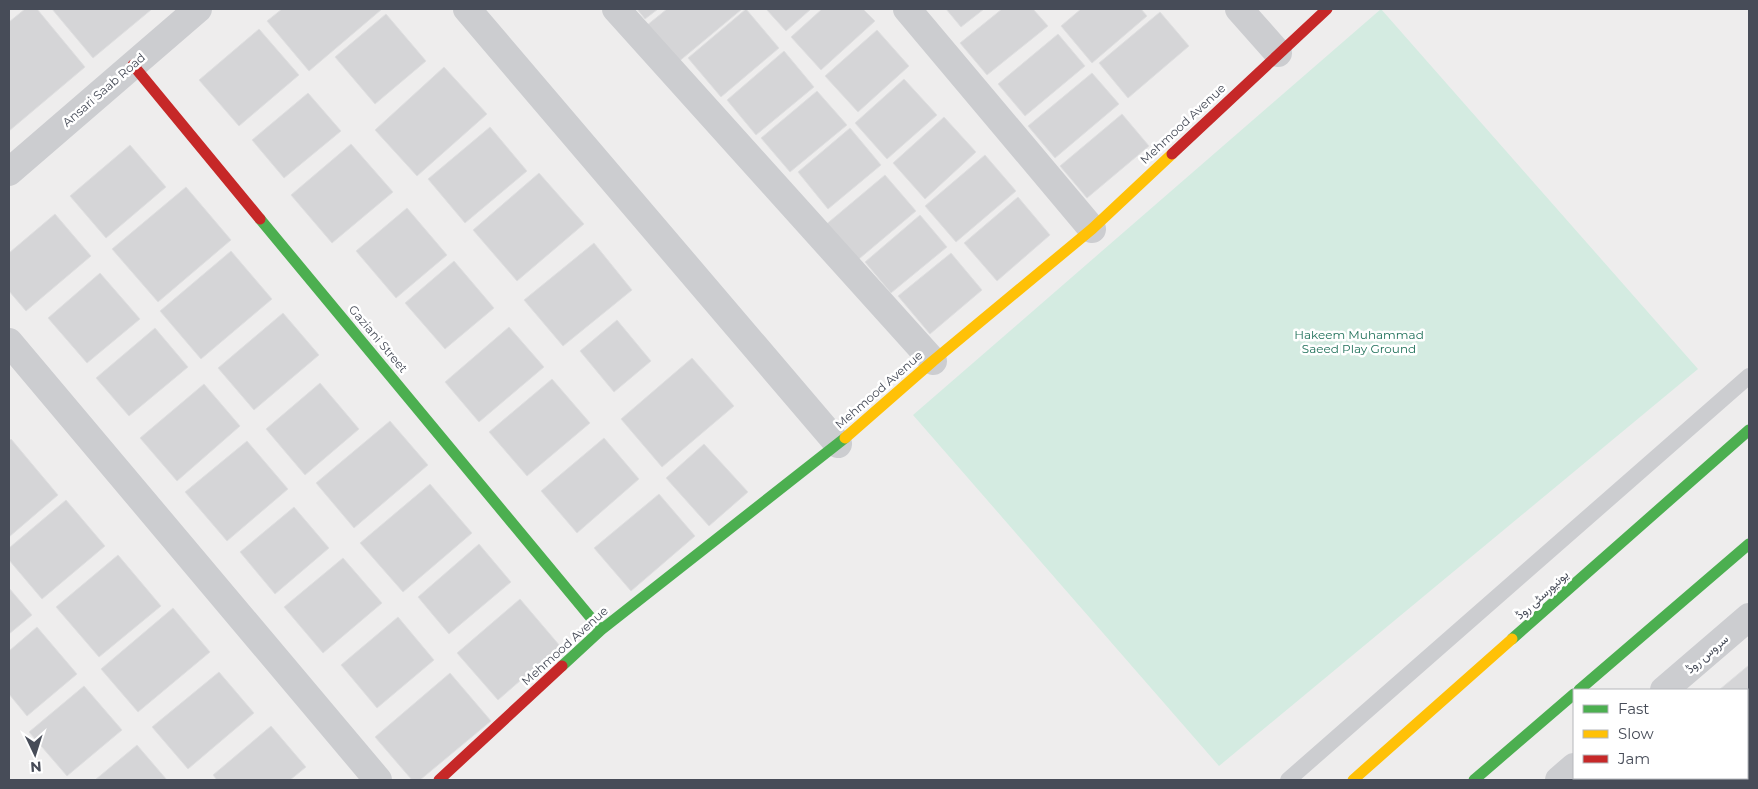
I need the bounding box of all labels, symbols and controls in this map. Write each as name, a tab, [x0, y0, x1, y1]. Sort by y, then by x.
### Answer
street label: Ansari Saab Road	[59, 50, 148, 130]
street label: Mehmood Avenue	[1137, 80, 1228, 167]
street label: Gaziani Street	[346, 302, 411, 376]
park label: Hakeem Muhammad Saeed Play Ground	[1294, 327, 1424, 356]
street label: Mehmood Avenue	[832, 347, 926, 432]
street label: یونیورسٹی روڈ	[1512, 567, 1572, 623]
street label: Mehmood Avenue	[518, 603, 611, 688]
street label: سروس روڈ	[1682, 631, 1732, 677]
legend	[1573, 689, 1748, 779]
text: Fast	[1618, 699, 1649, 718]
text: Slow	[1618, 724, 1654, 743]
north arrow	[10, 729, 60, 779]
text: Jam	[1617, 749, 1650, 768]
text: N	[30, 758, 42, 776]

